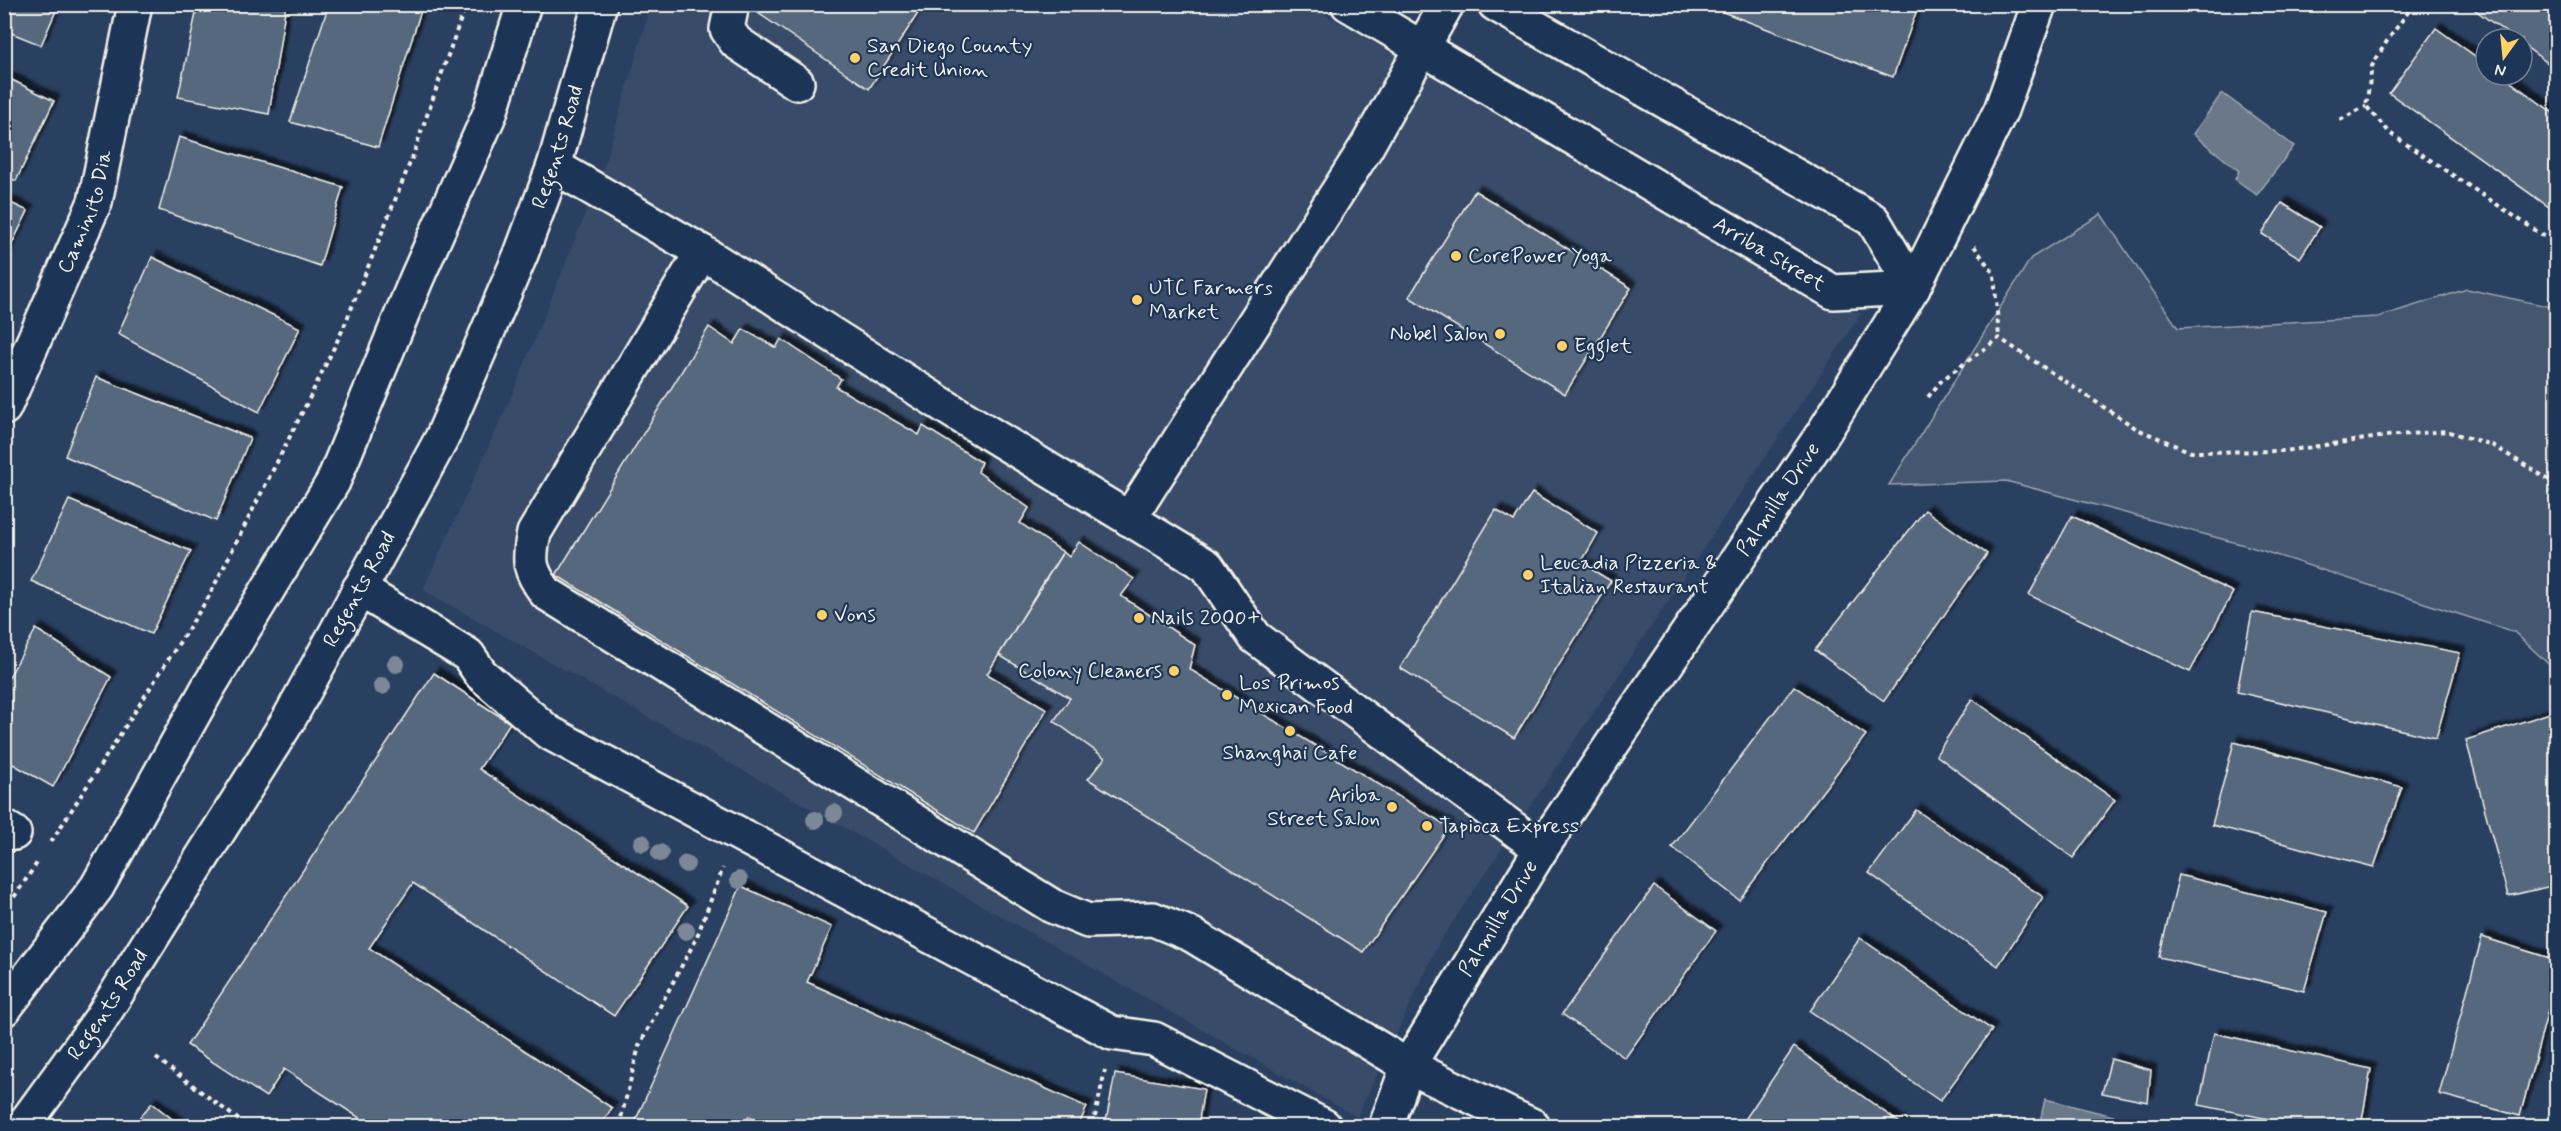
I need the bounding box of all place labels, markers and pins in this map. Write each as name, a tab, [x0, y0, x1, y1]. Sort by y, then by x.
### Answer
place label: San Diego County Credit Union	[867, 32, 1032, 84]
marker: San Diego County Credit Union	[848, 51, 862, 65]
place label: CorePower Yoga	[1468, 242, 1612, 270]
marker: CorePower Yoga	[1449, 249, 1463, 263]
place label: UTC Farmers Market	[1149, 274, 1273, 326]
marker: UTC Farmers Market	[1130, 293, 1144, 307]
place label: Nobel Salon	[1390, 320, 1488, 348]
marker: Nobel Salon	[1493, 327, 1507, 341]
place label: Egglet	[1574, 332, 1633, 362]
marker: Egglet	[1555, 339, 1569, 353]
place label: Leucadia Pizzeria & Italian Restaurant	[1540, 549, 1717, 601]
marker: Leucadia Pizzeria & Italian Restaurant	[1521, 568, 1535, 582]
place label: Vons	[834, 601, 876, 629]
place label: Nails 2000+	[1151, 604, 1261, 632]
marker: Vons	[815, 608, 829, 622]
marker: Nails 2000+	[1132, 611, 1146, 625]
place label: Colony Cleaners	[1018, 657, 1162, 685]
marker: Colony Cleaners	[1167, 664, 1181, 678]
place label: Los Primos Mexican Food	[1239, 669, 1353, 721]
marker: Los Primos Mexican Food	[1220, 688, 1234, 702]
marker: Shanghai Cafe	[1283, 724, 1297, 738]
place label: Shanghai Cafe	[1222, 739, 1358, 767]
place label: Ariba Street Salon	[1267, 781, 1380, 833]
marker: Ariba Street Salon	[1385, 800, 1399, 814]
place label: Tapioca Express	[1439, 812, 1579, 840]
marker: Tapioca Express	[1420, 819, 1434, 833]

